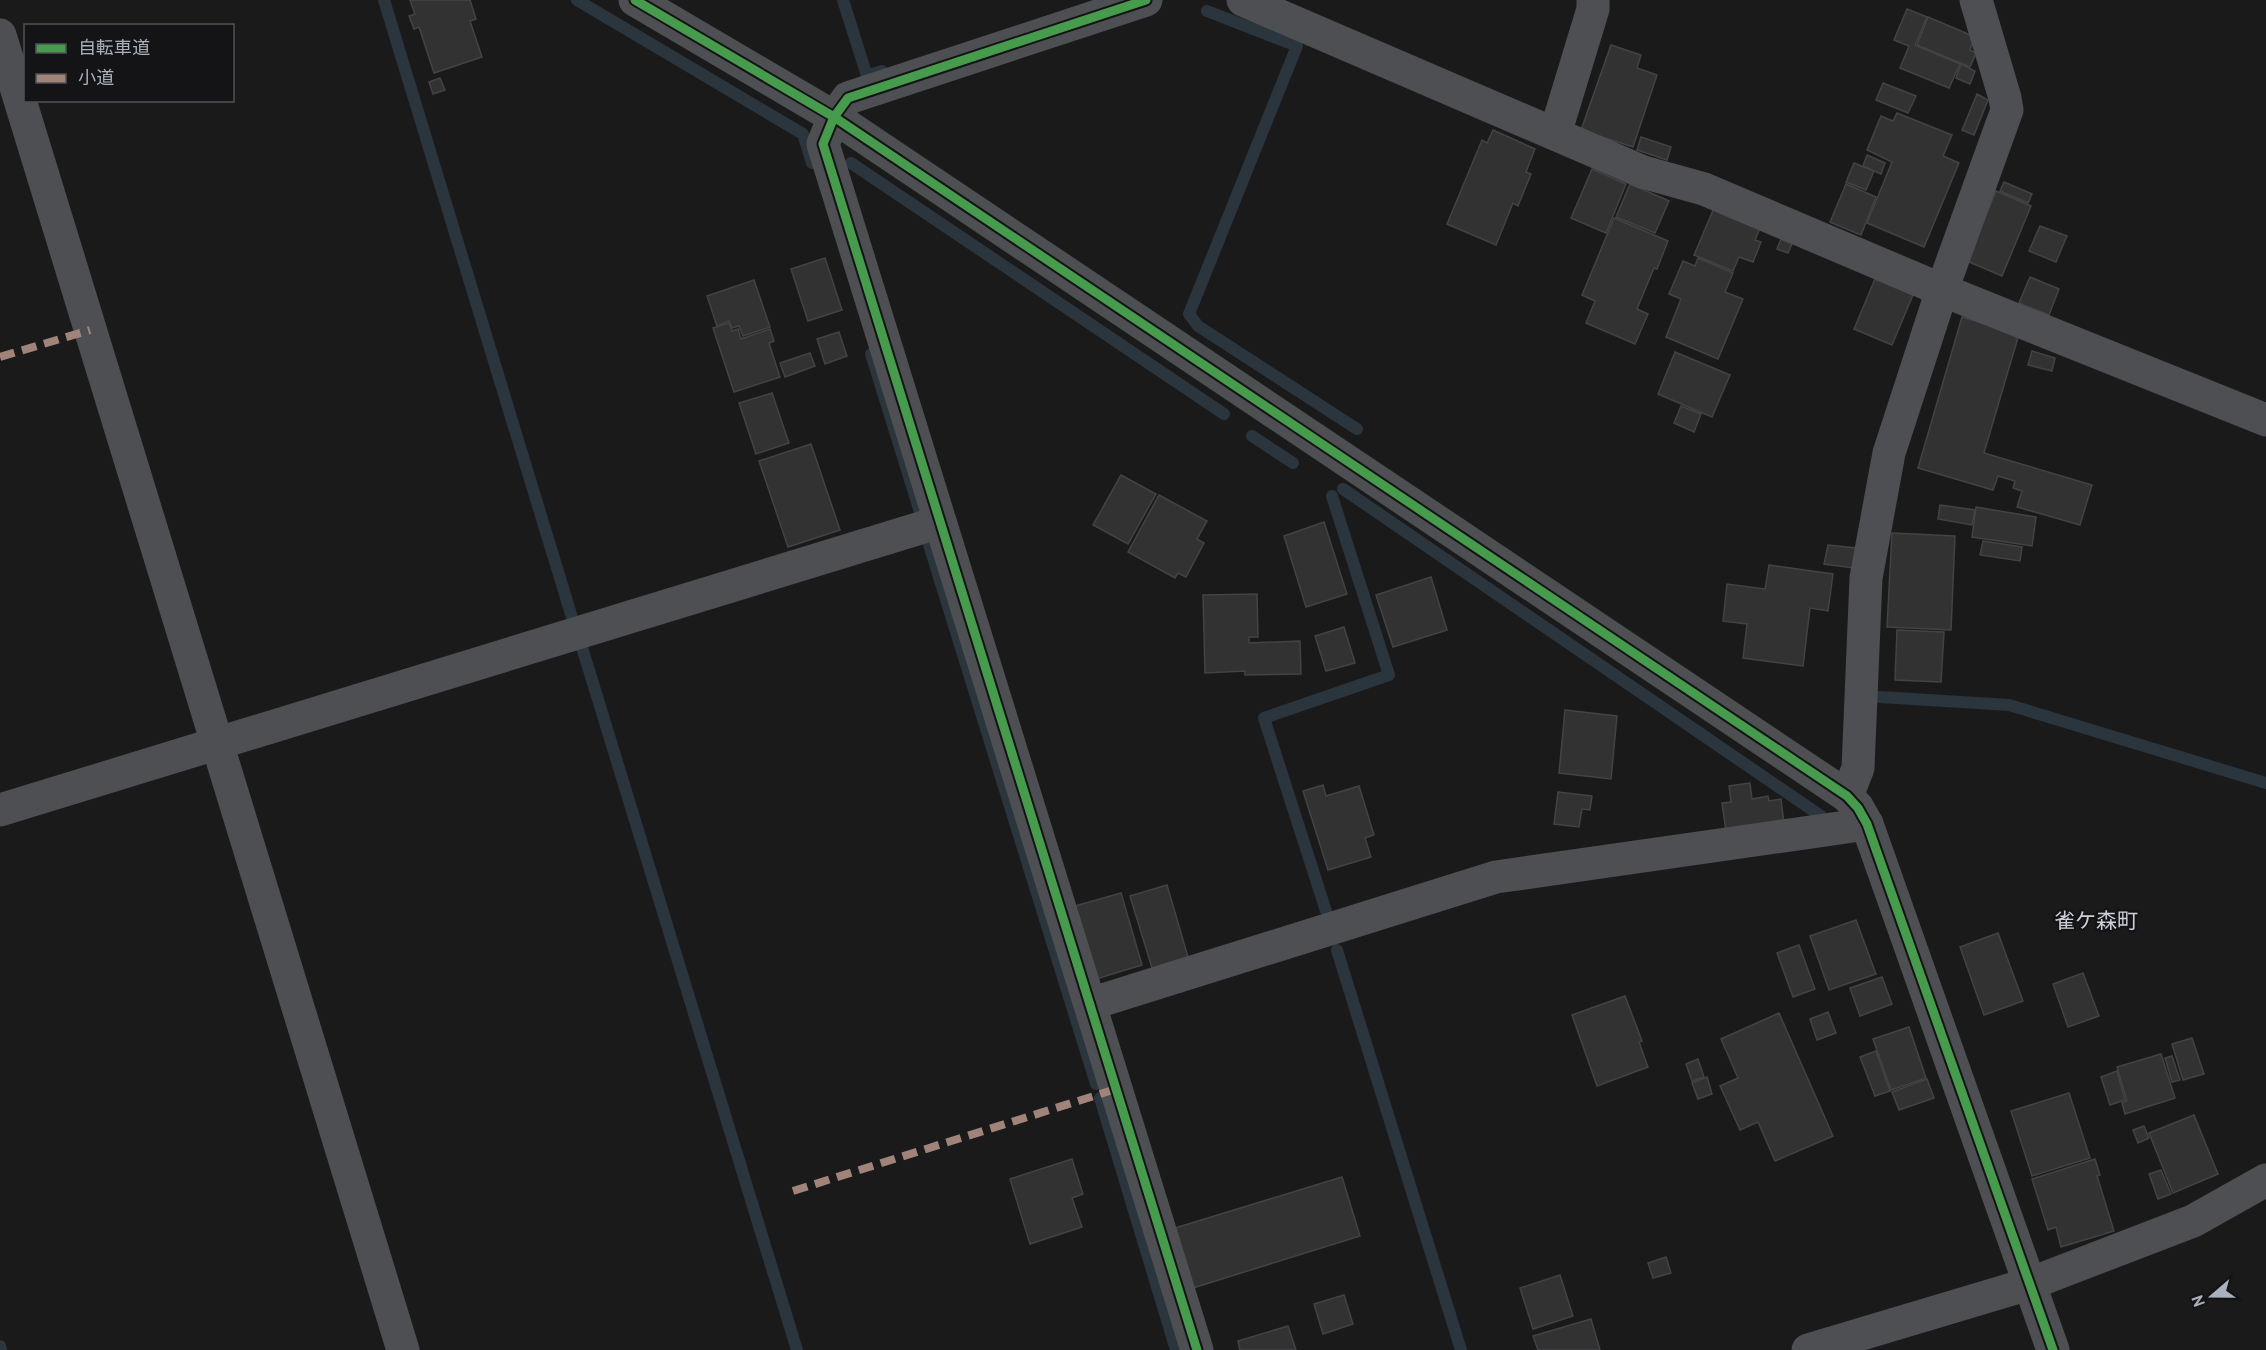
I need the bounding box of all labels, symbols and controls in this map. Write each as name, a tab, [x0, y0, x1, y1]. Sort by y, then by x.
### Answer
legend	[24, 24, 234, 102]
text: 自転車道	[78, 36, 150, 59]
text: 小道	[78, 66, 114, 89]
district label: 雀ケ森町	[2054, 907, 2138, 934]
north arrow	[2182, 1266, 2242, 1326]
text: N	[2187, 1293, 2209, 1309]

